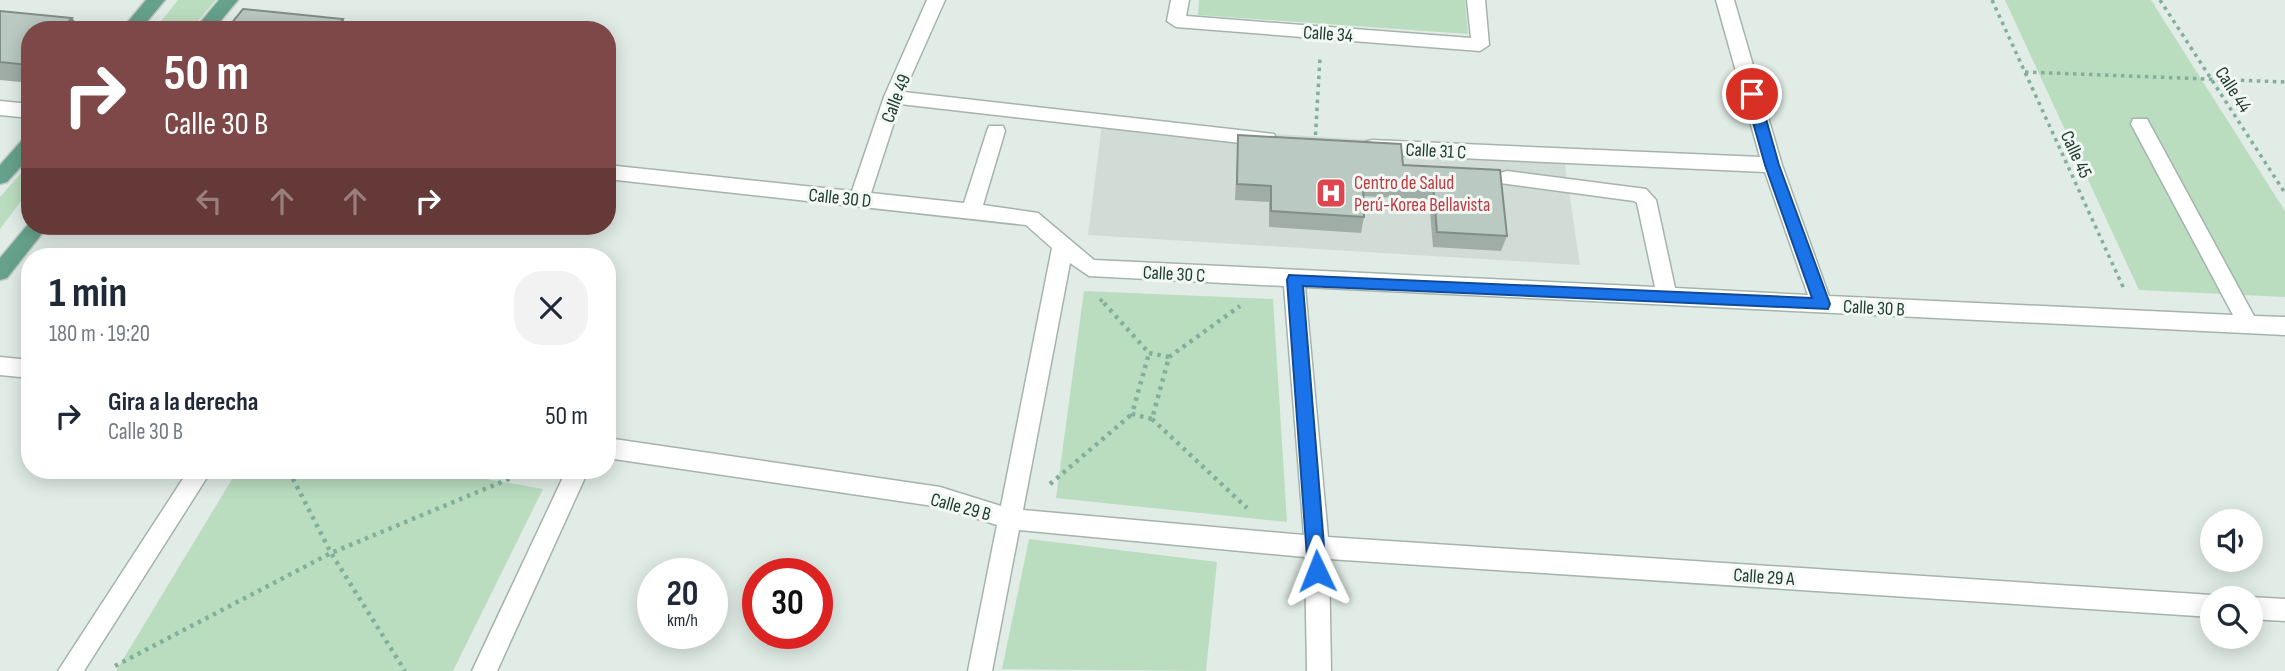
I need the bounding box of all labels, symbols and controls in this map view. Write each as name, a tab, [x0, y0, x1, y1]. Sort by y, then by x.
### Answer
street label: Calle 34	[1302, 21, 1354, 48]
text: 50 m	[164, 45, 249, 104]
icon: right	[49, 49, 140, 140]
street label: Calle 44	[2210, 63, 2256, 117]
pin	[1722, 64, 1782, 124]
street label: Calle 49	[877, 71, 916, 126]
icon: arrive	[1733, 75, 1771, 113]
text: Calle 30 B	[164, 105, 268, 144]
street label: Calle 45	[2055, 127, 2097, 182]
street label: Calle 31 C	[1405, 138, 1467, 165]
place label: Centro de Salud Perú-Korea Bellavista	[1354, 172, 1490, 217]
hospital icon: Centro de Salud Perú-Korea Bellavista	[1314, 176, 1348, 210]
icon: left	[190, 182, 228, 220]
icon: ahead	[263, 182, 301, 220]
icon: ahead	[336, 182, 374, 220]
icon: right	[409, 182, 447, 220]
street label: Calle 30 D	[807, 184, 872, 213]
street label: Calle 30 C	[1142, 261, 1206, 288]
text: 1 min	[49, 268, 127, 319]
button: close	[514, 271, 588, 345]
street label: Calle 30 B	[1842, 295, 1905, 322]
text: 180 m · 19:20	[49, 320, 150, 348]
text: Gira a la derecha	[108, 387, 258, 418]
icon: right	[49, 397, 87, 435]
text: 50 m	[545, 401, 588, 432]
text: Calle 30 B	[108, 418, 183, 446]
street label: Calle 29 B	[928, 488, 993, 527]
map controls	[2200, 509, 2263, 649]
button: sound	[2200, 509, 2263, 572]
position arrow	[1280, 534, 1354, 608]
speed limit sign: 30	[742, 558, 833, 649]
street label: Calle 29 A	[1732, 564, 1796, 591]
text: 20	[667, 573, 699, 616]
button: search	[2200, 586, 2263, 649]
text: km/h	[667, 610, 698, 631]

